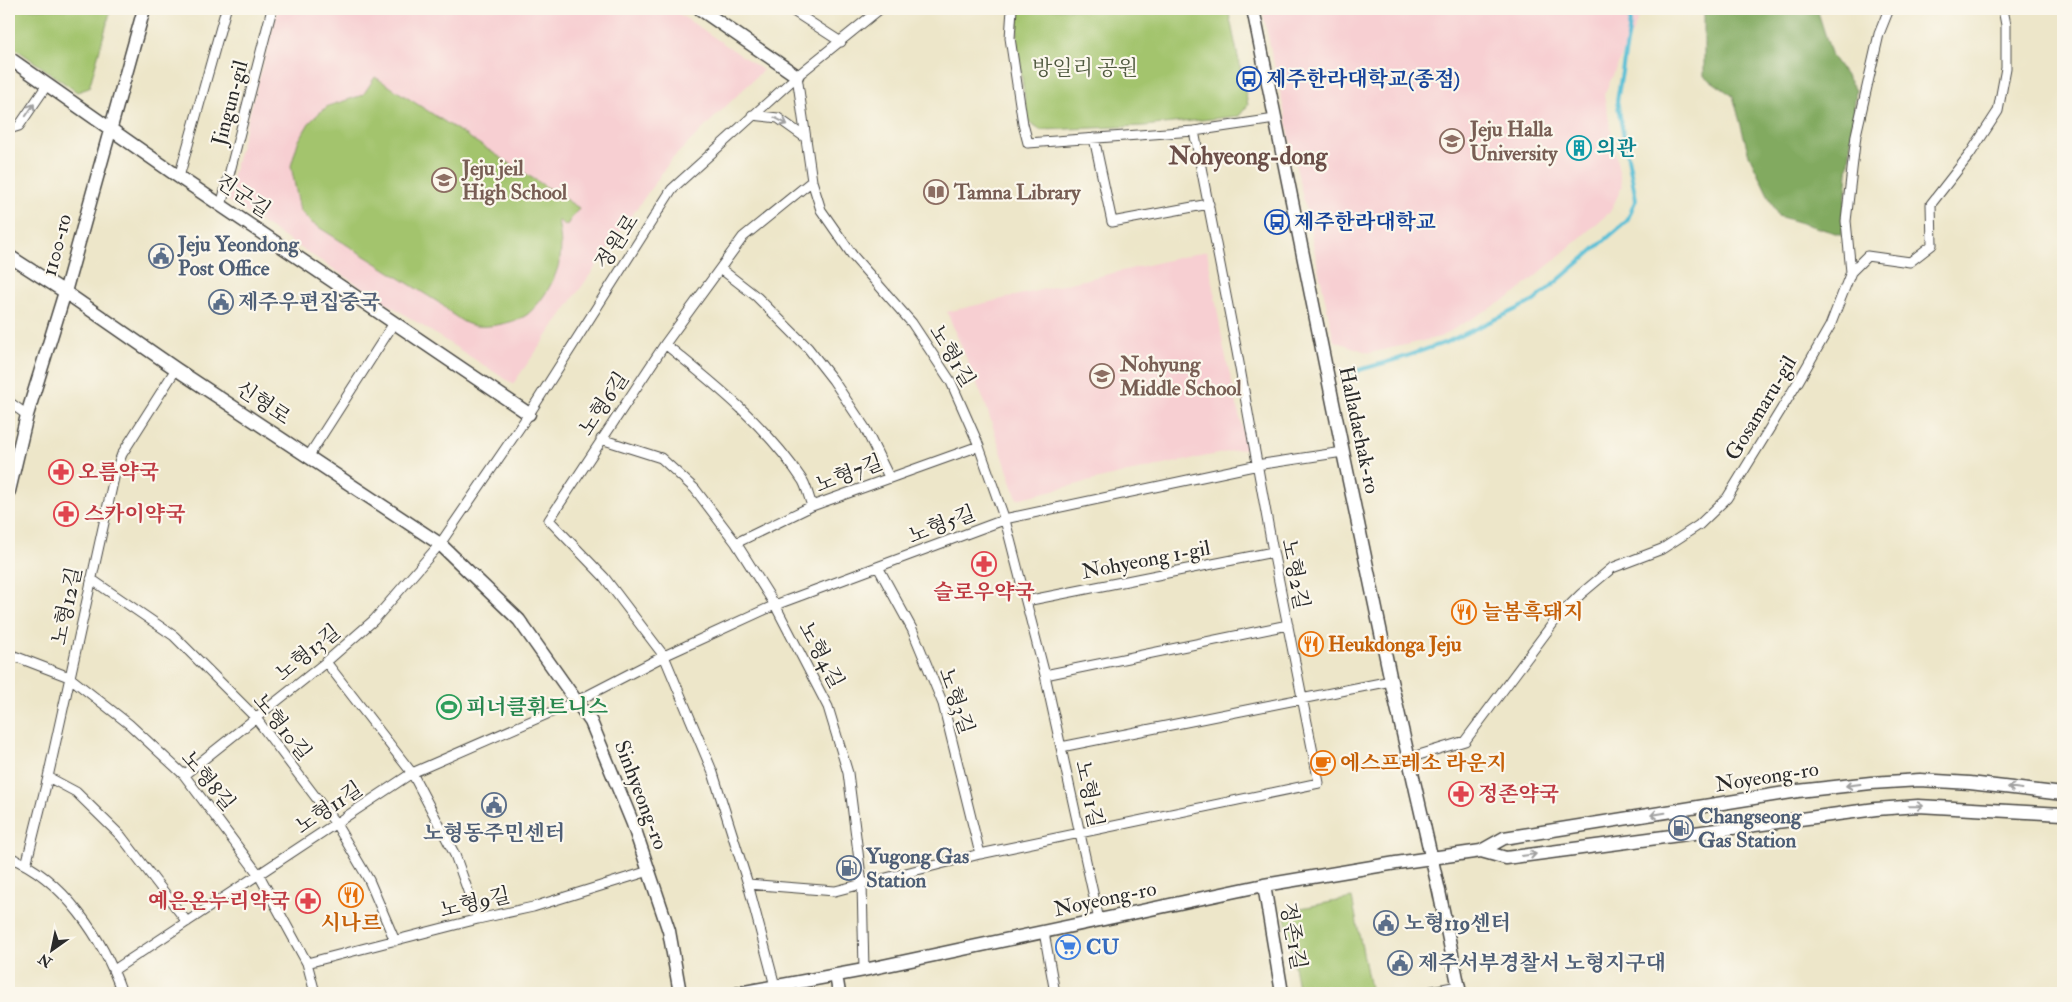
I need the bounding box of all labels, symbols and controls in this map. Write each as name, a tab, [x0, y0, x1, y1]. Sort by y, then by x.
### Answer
park label: 방일리 공원	[1032, 55, 1138, 82]
street label: Jingun-gil	[205, 57, 254, 150]
bus stop icon: 제주한라대학교(종점)	[1236, 66, 1262, 92]
place label: 제주한라대학교(종점)	[1266, 66, 1460, 93]
one-way arrow	[25, 103, 35, 117]
place label: Jeju Halla University	[1469, 116, 1558, 167]
one-way arrow	[774, 117, 788, 127]
school or university icon: Jeju Halla University	[1439, 128, 1465, 154]
building icon: 의관	[1566, 135, 1592, 161]
place label: 의관	[1596, 135, 1637, 162]
district label: Nohyeong-dong	[1168, 141, 1328, 172]
place label: Jeju jeil High School	[461, 155, 568, 206]
school or university icon: Jeju jeil High School	[431, 167, 457, 193]
street label: 진군길	[210, 168, 276, 224]
library icon: Tamna Library	[923, 179, 949, 205]
place label: Tamna Library	[953, 179, 1081, 206]
street label: 정원로	[589, 209, 645, 275]
bus stop icon: 제주한라대학교	[1264, 209, 1290, 235]
place label: 제주한라대학교	[1294, 209, 1436, 236]
street label: 1100-ro	[36, 211, 78, 279]
place label: Jeju Yeondong Post Office	[177, 231, 299, 282]
public building icon: Jeju Yeondong Post Office	[148, 243, 174, 269]
public building icon: 제주우편집중국	[208, 289, 234, 315]
place label: 제주우편집중국	[238, 289, 380, 316]
street label: 노형1길	[923, 320, 981, 392]
street label: Gosamaru-gil	[1719, 350, 1803, 465]
place label: Nohyung Middle School	[1119, 351, 1242, 402]
school or university icon: Nohyung Middle School	[1089, 363, 1115, 389]
street label: Halladaehak-ro	[1332, 364, 1386, 496]
street label: 노형6길	[573, 367, 635, 441]
street label: 신형로	[230, 375, 296, 431]
street label: 노형7길	[811, 449, 887, 499]
pharmacy icon: 오름약국	[48, 459, 74, 485]
place label: 오름약국	[78, 459, 159, 486]
street label: 노형5길	[904, 500, 980, 550]
pharmacy icon: 스카이약국	[53, 501, 79, 527]
place label: 스카이약국	[84, 501, 185, 528]
street label: Nohyeong 1-gil	[1079, 534, 1213, 586]
street label: 노형2길	[1275, 536, 1315, 612]
pharmacy icon: 슬로우약국	[971, 551, 997, 577]
street label: 노형12길	[46, 565, 88, 647]
place label: 슬로우약국	[933, 579, 1035, 606]
restaurant icon: 늘봄흑돼지	[1451, 599, 1477, 625]
place label: 늘봄흑돼지	[1482, 599, 1583, 626]
street label: 노형4길	[792, 617, 850, 693]
street label: 노형13길	[270, 618, 346, 688]
restaurant icon: Heukdonga Jeju	[1298, 631, 1324, 657]
place label: Heukdonga Jeju	[1328, 631, 1462, 658]
street label: 노형3길	[932, 664, 980, 738]
street label: 노형10길	[247, 688, 317, 766]
sports icon: 피너클휘트니스	[436, 694, 462, 720]
place label: 피너클휘트니스	[466, 694, 608, 721]
street label: Sinhyeong-ro	[608, 737, 674, 853]
street label: 노형8길	[175, 745, 241, 817]
cafe icon: 에스프레소 라운지	[1310, 750, 1336, 776]
place label: 에스프레소 라운지	[1340, 750, 1507, 777]
street label: Noyeong-ro	[1713, 756, 1821, 798]
street label: 노형1길	[1069, 758, 1109, 830]
street label: 노형11길	[290, 776, 368, 840]
one-way arrow	[1845, 780, 1861, 790]
pharmacy icon: 정존약국	[1448, 781, 1474, 807]
place label: 정존약국	[1478, 781, 1559, 808]
one-way arrow	[2007, 783, 2023, 793]
public building icon: 노형동주민센터	[481, 792, 507, 818]
one-way arrow	[1908, 802, 1924, 811]
place label: Changseong Gas Station	[1698, 803, 1802, 854]
one-way arrow	[1650, 809, 1666, 819]
fuel station icon: Changseong Gas Station	[1668, 815, 1694, 841]
place label: 노형동주민센터	[423, 820, 565, 847]
place label: Yugong Gas Station	[865, 843, 969, 894]
one-way arrow	[1521, 849, 1537, 859]
fuel station icon: Yugong Gas Station	[836, 855, 862, 881]
street label: Noyeong-ro	[1051, 875, 1159, 923]
restaurant icon: 시나르	[338, 882, 364, 908]
street label: 노형9길	[437, 882, 513, 924]
place label: 예은온누리약국	[148, 888, 290, 915]
pharmacy icon: 예은온누리약국	[295, 888, 321, 914]
street label: 정존1길	[1274, 900, 1312, 972]
place label: 시나르	[321, 910, 382, 937]
public building icon: 노형119센터	[1373, 910, 1399, 936]
place label: 노형119센터	[1404, 910, 1511, 937]
north arrow	[28, 924, 78, 974]
supermarket icon: CU	[1055, 934, 1081, 960]
place label: CU	[1086, 934, 1119, 961]
text: N	[35, 950, 56, 972]
public building icon: 제주서부경찰서 노형지구대	[1387, 950, 1413, 976]
place label: 제주서부경찰서 노형지구대	[1418, 950, 1666, 977]

